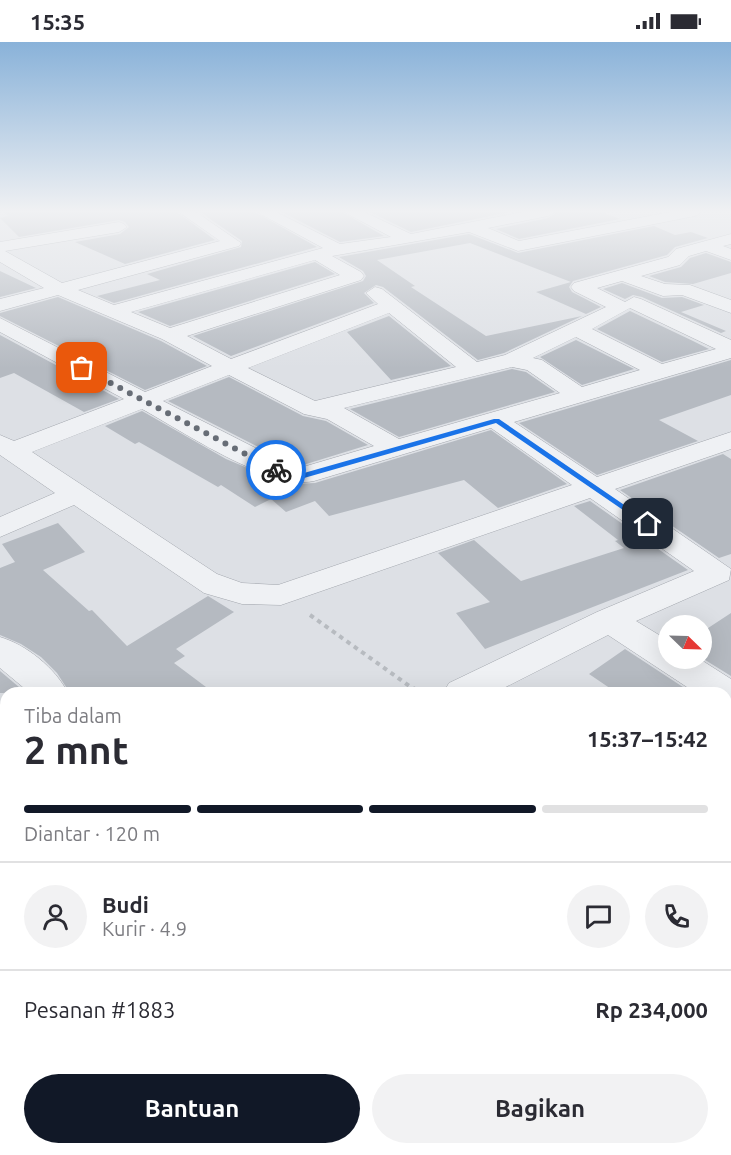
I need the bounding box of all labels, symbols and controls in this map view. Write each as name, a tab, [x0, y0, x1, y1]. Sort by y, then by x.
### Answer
text: 15:35	[30, 9, 85, 34]
pin	[56, 342, 107, 393]
icon: bag	[65, 351, 98, 384]
courier	[246, 440, 306, 500]
icon: bike	[260, 454, 293, 487]
pin	[622, 498, 673, 549]
icon: home	[631, 507, 664, 540]
north arrow	[658, 615, 712, 669]
map controls	[658, 615, 712, 669]
text: Tiba dalam	[24, 704, 122, 727]
text: 15:37–15:42	[587, 726, 708, 751]
text: 2 mnt	[24, 728, 128, 771]
text: Diantar · 120 m	[24, 822, 160, 845]
button: person	[24, 885, 87, 948]
button: chat	[567, 885, 630, 948]
button: phone	[645, 885, 708, 948]
text: Budi	[102, 892, 149, 917]
text: Kurir · 4.9	[102, 917, 187, 940]
text: Pesanan #1883	[24, 997, 175, 1022]
text: Rp 234,000	[595, 997, 708, 1022]
button: Bantuan	[24, 1074, 360, 1143]
button: Bagikan	[372, 1074, 708, 1143]

